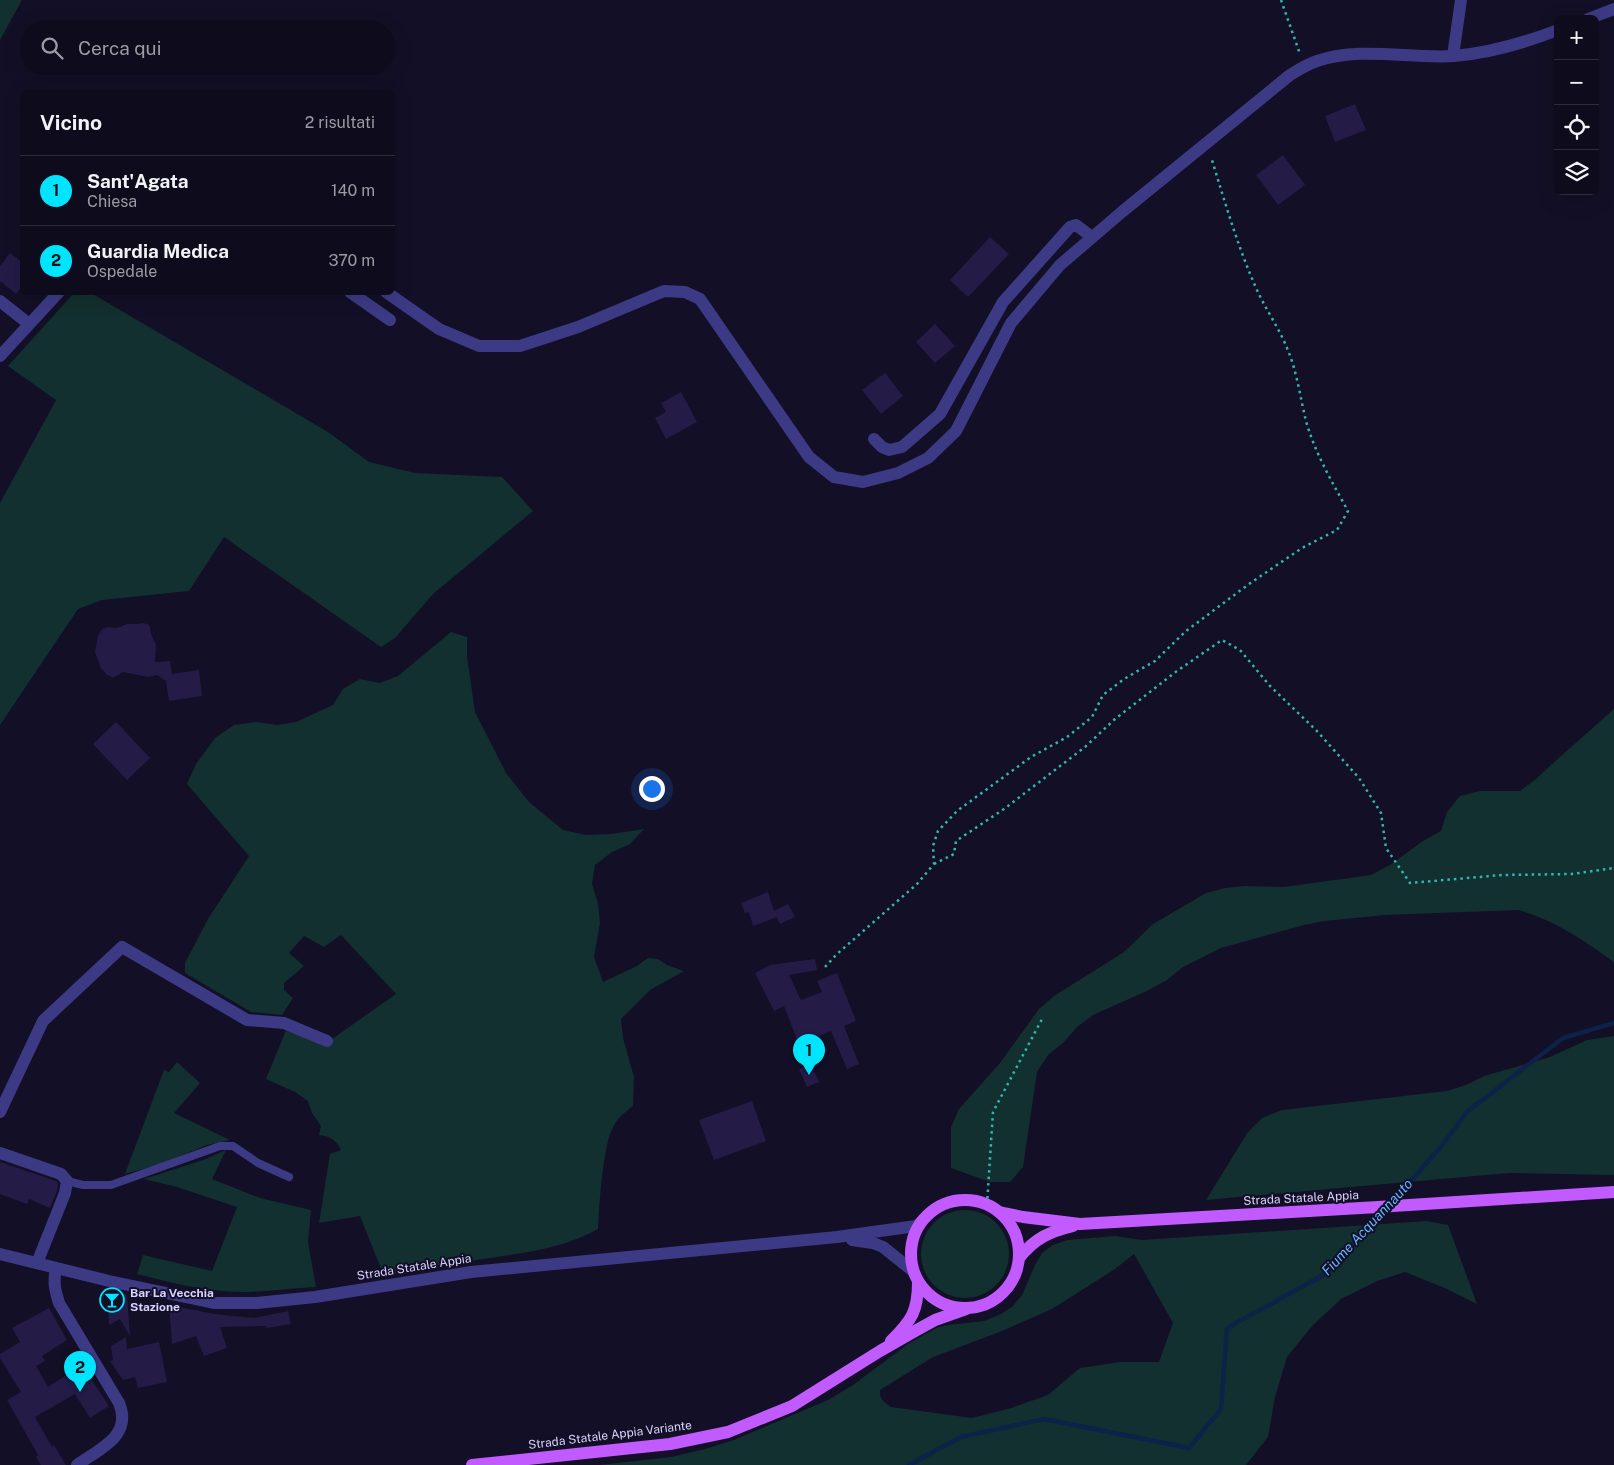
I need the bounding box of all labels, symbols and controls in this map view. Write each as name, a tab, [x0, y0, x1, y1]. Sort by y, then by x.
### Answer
map controls	[1554, 15, 1599, 195]
button: +	[1554, 15, 1599, 60]
search box	[20, 20, 395, 75]
icon: search	[38, 34, 66, 62]
text: Cerca qui	[78, 37, 161, 59]
button: −	[1554, 60, 1599, 105]
button: locate	[1554, 105, 1599, 150]
text: Vicino	[40, 110, 102, 135]
text: 2 risultati	[305, 113, 375, 132]
button: layers	[1554, 150, 1599, 195]
text: Sant'Agata	[87, 170, 189, 192]
text: 1	[53, 181, 59, 200]
text: 140 m	[331, 181, 375, 200]
text: Chiesa	[87, 192, 137, 211]
text: Guardia Medica	[87, 240, 229, 262]
text: 2	[51, 251, 61, 270]
text: 370 m	[328, 251, 375, 270]
text: Ospedale	[87, 262, 157, 281]
your location	[639, 776, 665, 802]
pin: 1	[793, 1034, 825, 1075]
water label: Fiume Acquannauto	[1318, 1175, 1416, 1278]
street label: Strada Statale Appia	[1243, 1188, 1359, 1208]
street label: Strada Statale Appia	[356, 1251, 472, 1283]
place label: Bar La Vecchia Stazione	[130, 1286, 214, 1314]
bar icon: Bar La Vecchia Stazione	[99, 1287, 125, 1313]
pin: 2	[64, 1351, 96, 1392]
street label: Strada Statale Appia Variante	[527, 1418, 693, 1452]

